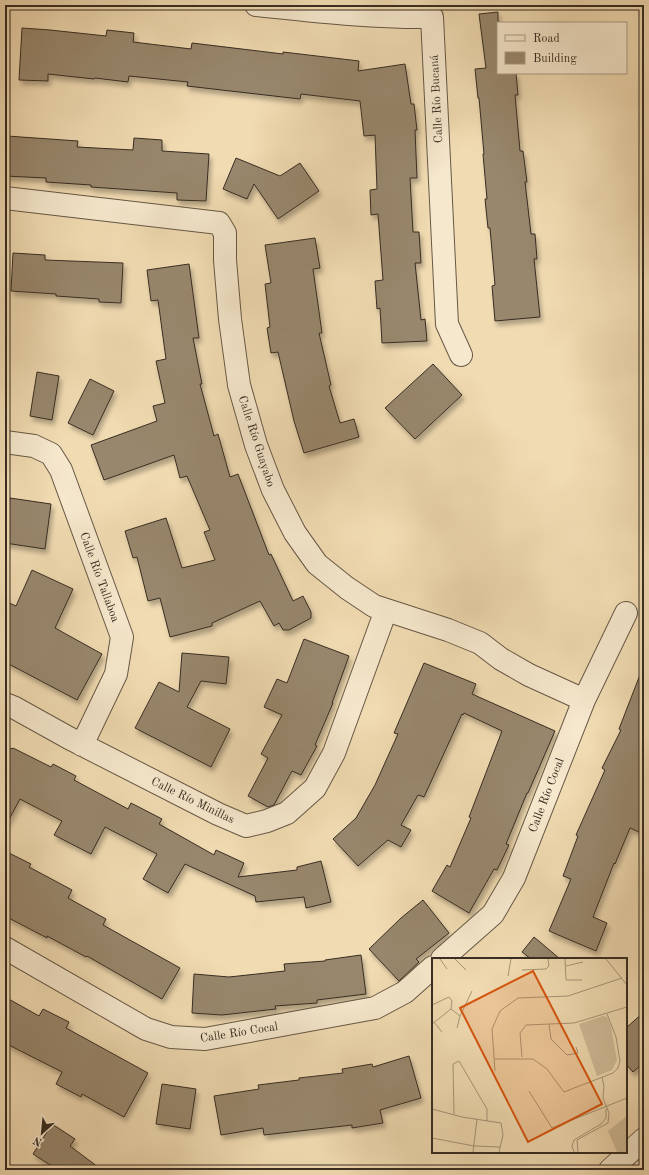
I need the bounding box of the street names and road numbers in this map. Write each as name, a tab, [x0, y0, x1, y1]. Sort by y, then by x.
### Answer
street label: Calle Río Bucaná	[429, 54, 445, 144]
street label: Calle Río Guayabo	[236, 394, 276, 489]
street label: Calle Río Tallaboa	[77, 531, 121, 624]
street label: Calle Río Cocal	[527, 756, 567, 834]
street label: Calle Río Minillas	[149, 776, 236, 826]
street label: Calle Río Cocal	[199, 1021, 279, 1045]

